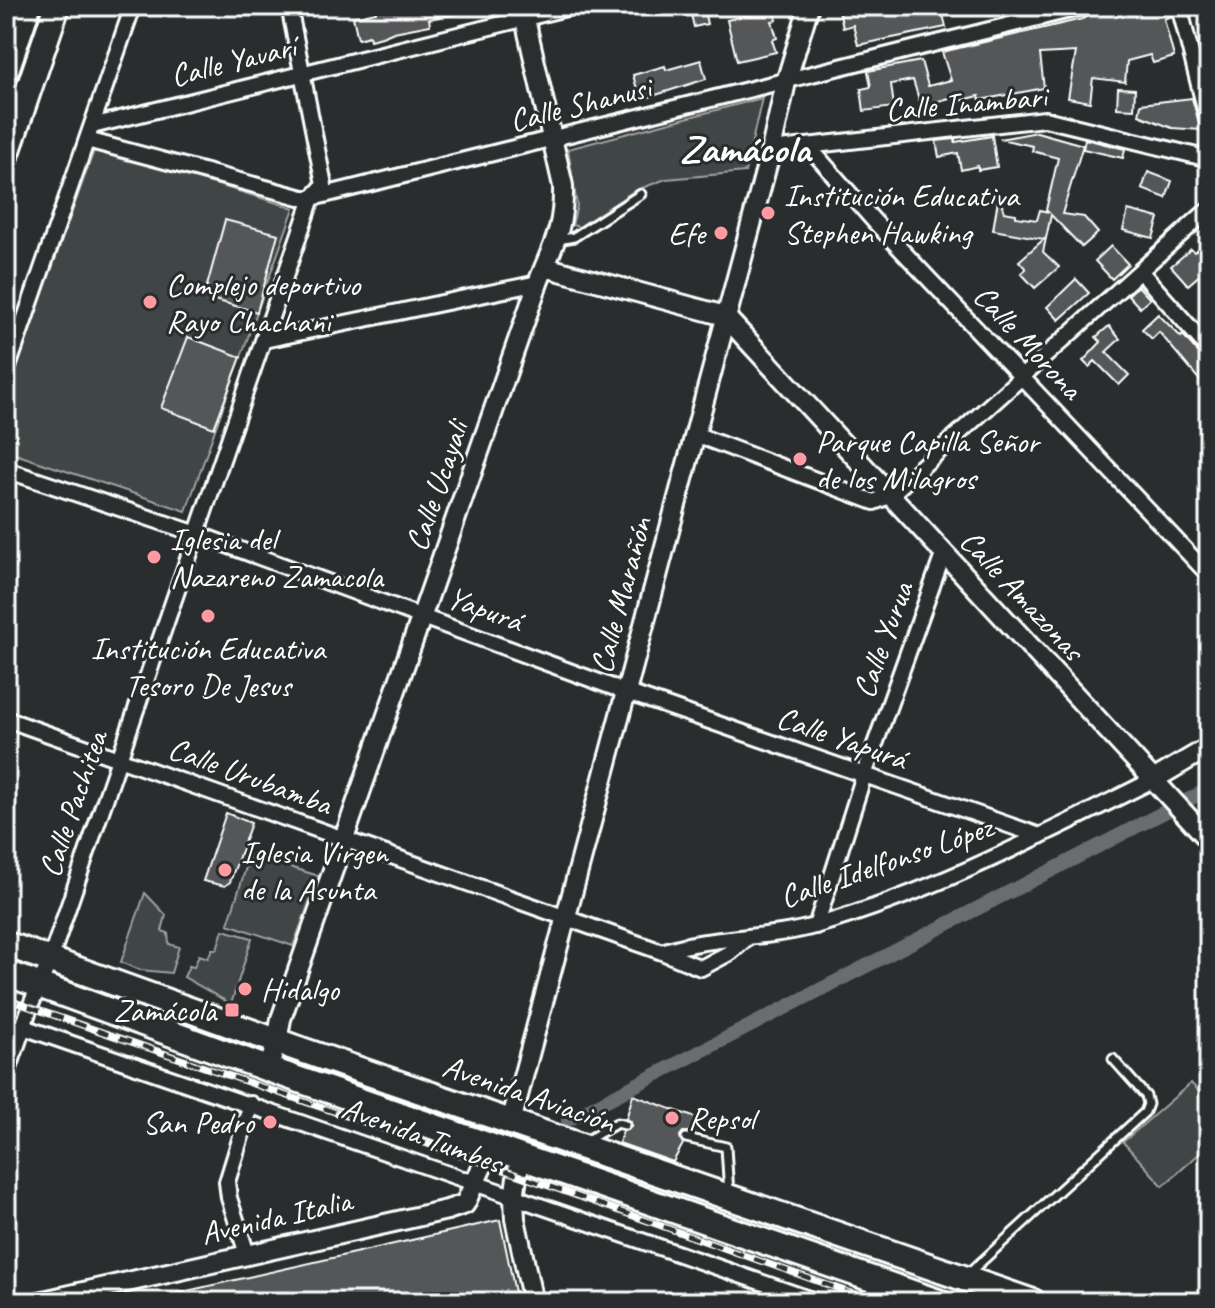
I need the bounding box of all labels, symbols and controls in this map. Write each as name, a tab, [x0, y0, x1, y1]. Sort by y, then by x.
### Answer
street label: Calle Yavarí	[166, 24, 306, 96]
street label: Calle Shanusi	[505, 66, 659, 141]
street label: Calle Inambari	[884, 75, 1052, 130]
district label: Zamácola	[680, 124, 813, 174]
place label: Institución Educativa Stephen Hawking	[784, 175, 1021, 253]
marker: Institución Educativa Stephen Hawking	[759, 204, 777, 222]
place label: Efe	[668, 213, 708, 254]
marker: Efe	[712, 224, 730, 242]
place label: Complejo deportivo Rayo Chachani	[166, 264, 362, 342]
street label: Calle Morona	[964, 276, 1093, 410]
marker: Complejo deportivo Rayo Chachani	[141, 293, 159, 311]
street label: Calle Ucayali	[396, 412, 480, 556]
place label: Parque Capilla Señor de los Milagros	[816, 421, 1042, 499]
marker: Parque Capilla Señor de los Milagros	[791, 450, 809, 468]
street label: Calle Marañón	[581, 511, 662, 677]
place label: Iglesia del Nazareno Zamacola	[170, 519, 385, 597]
street label: Calle Amazonas	[951, 521, 1095, 671]
marker: Iglesia del Nazareno Zamacola	[145, 548, 163, 566]
street label: Calle Yurua	[843, 574, 924, 704]
street label: Yapurá	[442, 577, 531, 643]
marker: Institución Educativa Tesoro De Jesus	[199, 607, 217, 625]
place label: Institución Educativa Tesoro De Jesus	[91, 628, 327, 706]
street label: Calle Yapurá	[772, 697, 915, 780]
street label: Calle Pachitea	[29, 723, 118, 882]
street label: Calle Urubamba	[163, 728, 339, 825]
street label: Calle Idelfonso López	[775, 806, 1000, 917]
place label: Iglesia Virgen de la Asunta	[241, 832, 389, 910]
marker: Iglesia Virgen de la Asunta	[216, 861, 234, 879]
place label: Hidalgo	[261, 969, 340, 1010]
marker: Hidalgo	[236, 980, 254, 998]
place label: Zamácola	[113, 990, 218, 1031]
marker: Zamácola	[223, 1001, 241, 1019]
street label: Avenida Aviación	[438, 1045, 622, 1143]
street label: Avenida Tumbes	[336, 1087, 511, 1184]
place label: Repsol	[688, 1098, 761, 1139]
place label: San Pedro	[142, 1102, 256, 1143]
marker: Repsol	[663, 1109, 681, 1127]
marker: San Pedro	[261, 1113, 279, 1131]
street label: Avenida Italia	[197, 1179, 358, 1254]

